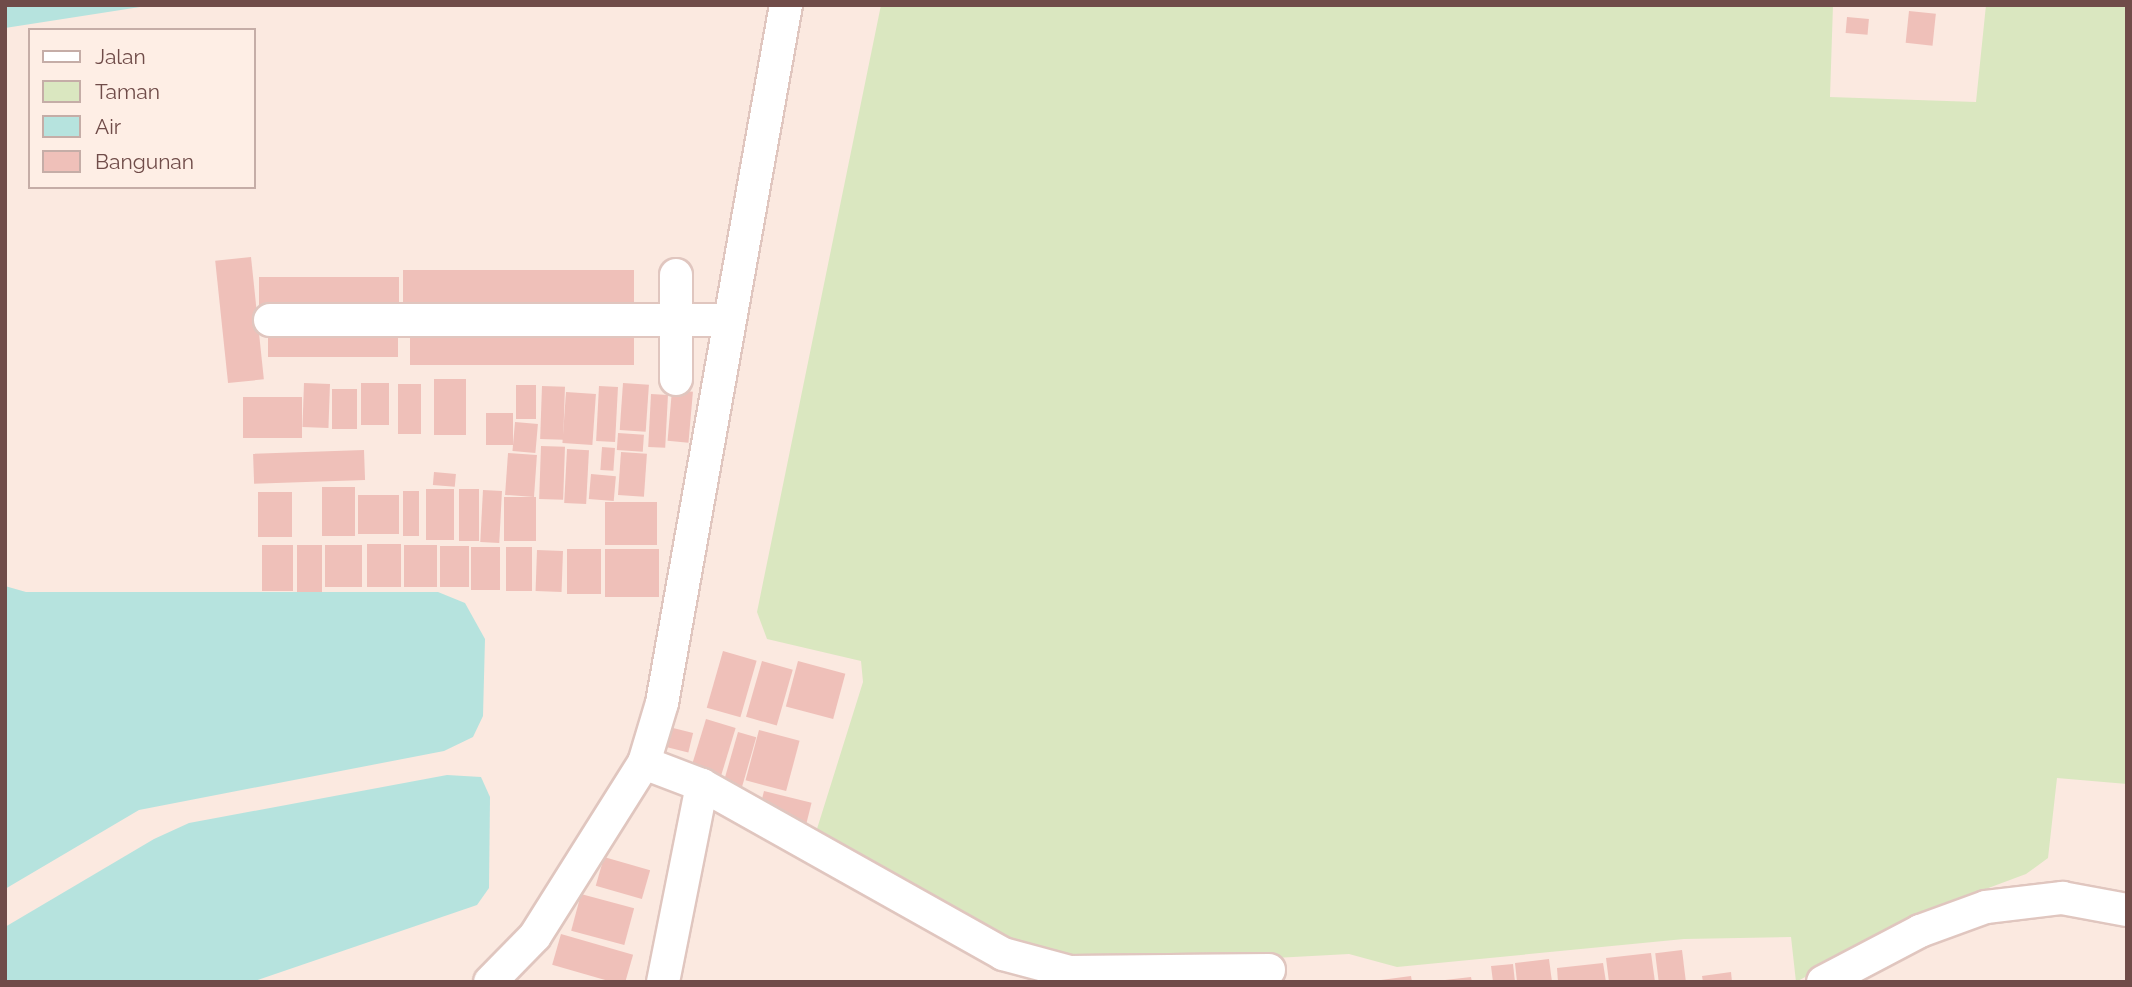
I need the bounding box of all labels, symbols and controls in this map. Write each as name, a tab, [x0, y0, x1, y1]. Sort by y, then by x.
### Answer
legend	[28, 28, 256, 189]
text: Jalan	[95, 44, 146, 69]
text: Taman	[95, 79, 160, 104]
text: Air	[95, 114, 121, 139]
text: Bangunan	[95, 149, 194, 174]

